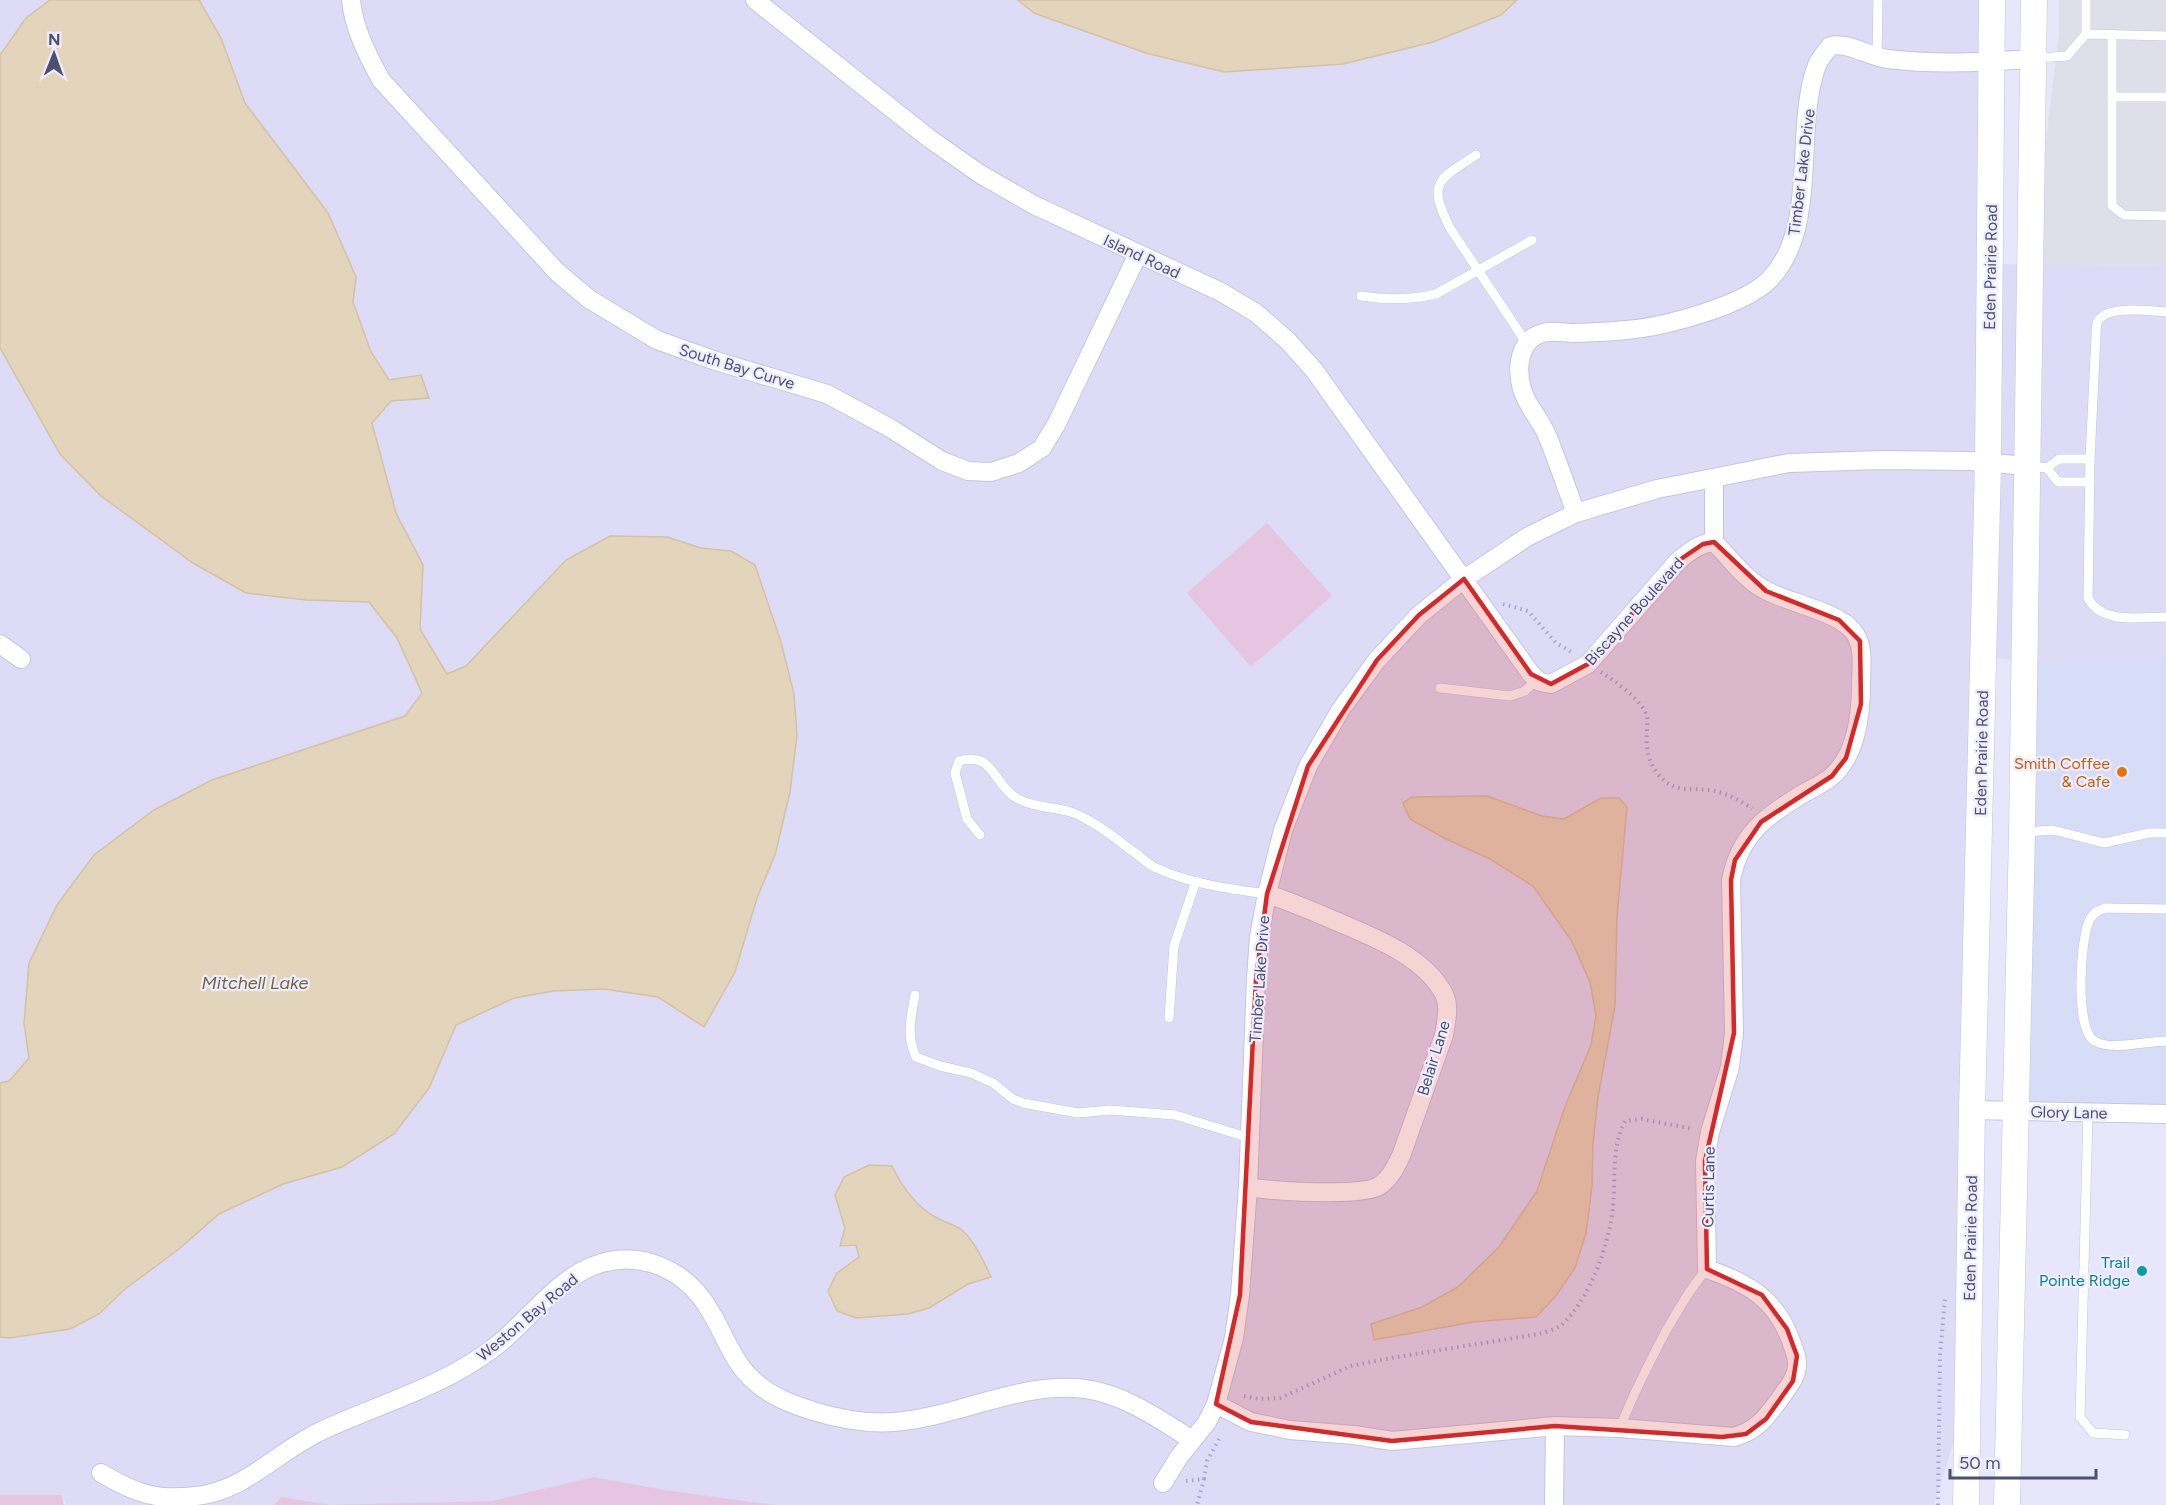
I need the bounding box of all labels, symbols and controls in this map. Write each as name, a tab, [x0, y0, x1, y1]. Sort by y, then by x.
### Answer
north arrow	[24, 24, 84, 84]
text: N	[48, 30, 61, 49]
street label: Timber Lake Drive	[1784, 107, 1819, 236]
street label: Eden Prairie Road	[1980, 204, 2001, 330]
street label: Island Road	[1100, 230, 1183, 283]
street label: South Bay Curve	[677, 340, 797, 393]
street label: Biscayne Boulevard	[1581, 553, 1688, 669]
street label: Eden Prairie Road	[1971, 690, 1992, 816]
place label: Smith Coffee & Cafe	[2014, 754, 2110, 791]
marker: Smith Coffee & Cafe	[2115, 765, 2129, 779]
street label: Timber Lake Drive	[1246, 915, 1273, 1043]
water label: Mitchell Lake	[202, 972, 309, 994]
street label: Belair Lane	[1413, 1018, 1454, 1098]
street label: Glory Lane	[2030, 1102, 2108, 1123]
street label: Curtis Lane	[1698, 1146, 1719, 1228]
street label: Eden Prairie Road	[1960, 1175, 1981, 1301]
place label: Trail Pointe Ridge	[2039, 1253, 2130, 1290]
marker: Trail Pointe Ridge	[2135, 1264, 2149, 1278]
street label: Weston Bay Road	[473, 1270, 582, 1365]
scale bar	[1950, 1442, 2096, 1480]
text: 50 m	[1959, 1452, 2001, 1474]

